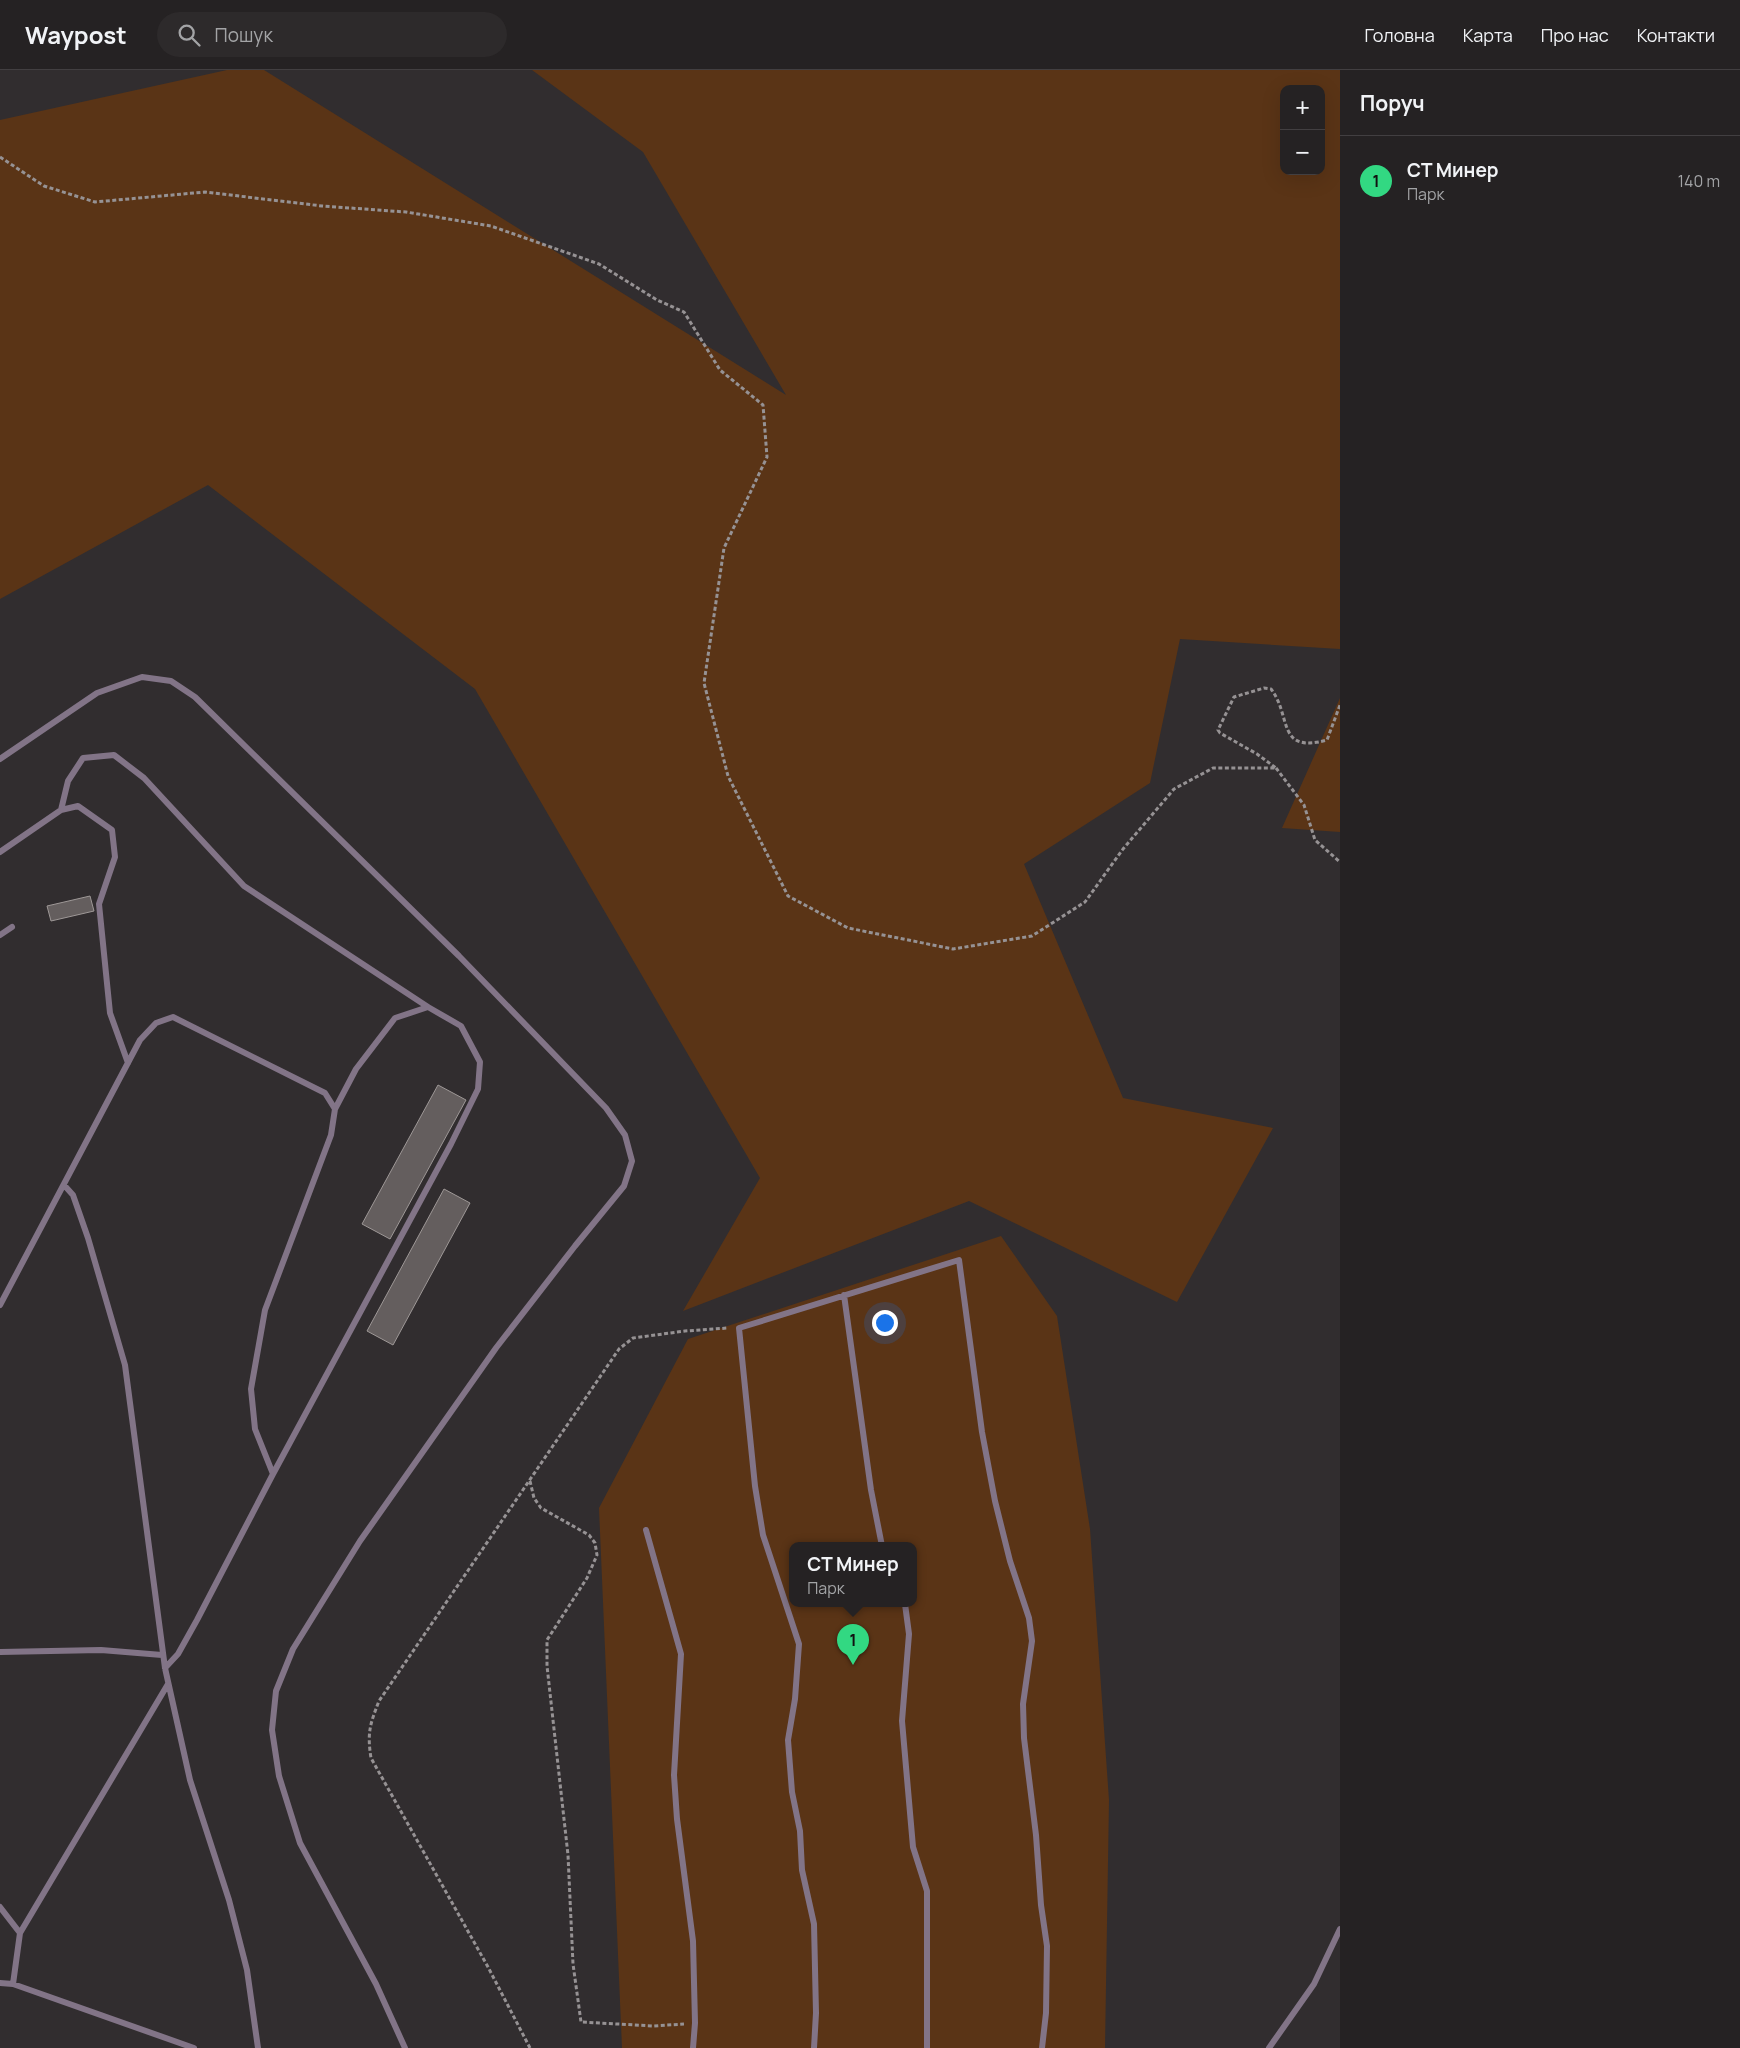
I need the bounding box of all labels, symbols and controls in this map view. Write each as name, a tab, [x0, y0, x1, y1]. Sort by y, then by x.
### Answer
search box	[157, 12, 507, 57]
text: Waypost	[25, 18, 127, 51]
icon: search	[175, 21, 203, 49]
text: Пошук	[215, 22, 273, 48]
text: Головна	[1365, 23, 1435, 47]
text: Карта	[1463, 23, 1513, 47]
text: Про нас	[1541, 23, 1609, 47]
text: Контакти	[1637, 23, 1715, 47]
map controls	[1280, 85, 1325, 175]
button: +	[1280, 85, 1325, 130]
text: Поруч	[1360, 89, 1425, 117]
button: −	[1280, 130, 1325, 175]
text: СТ Минер	[1407, 157, 1499, 183]
text: 1	[1372, 170, 1380, 192]
text: 140 m	[1678, 170, 1720, 192]
text: Парк	[1407, 183, 1444, 205]
your location	[872, 1310, 898, 1336]
popup	[789, 1542, 917, 1607]
text: СТ Минер	[807, 1551, 899, 1577]
text: Парк	[807, 1577, 845, 1599]
pin: 1	[837, 1624, 869, 1665]

